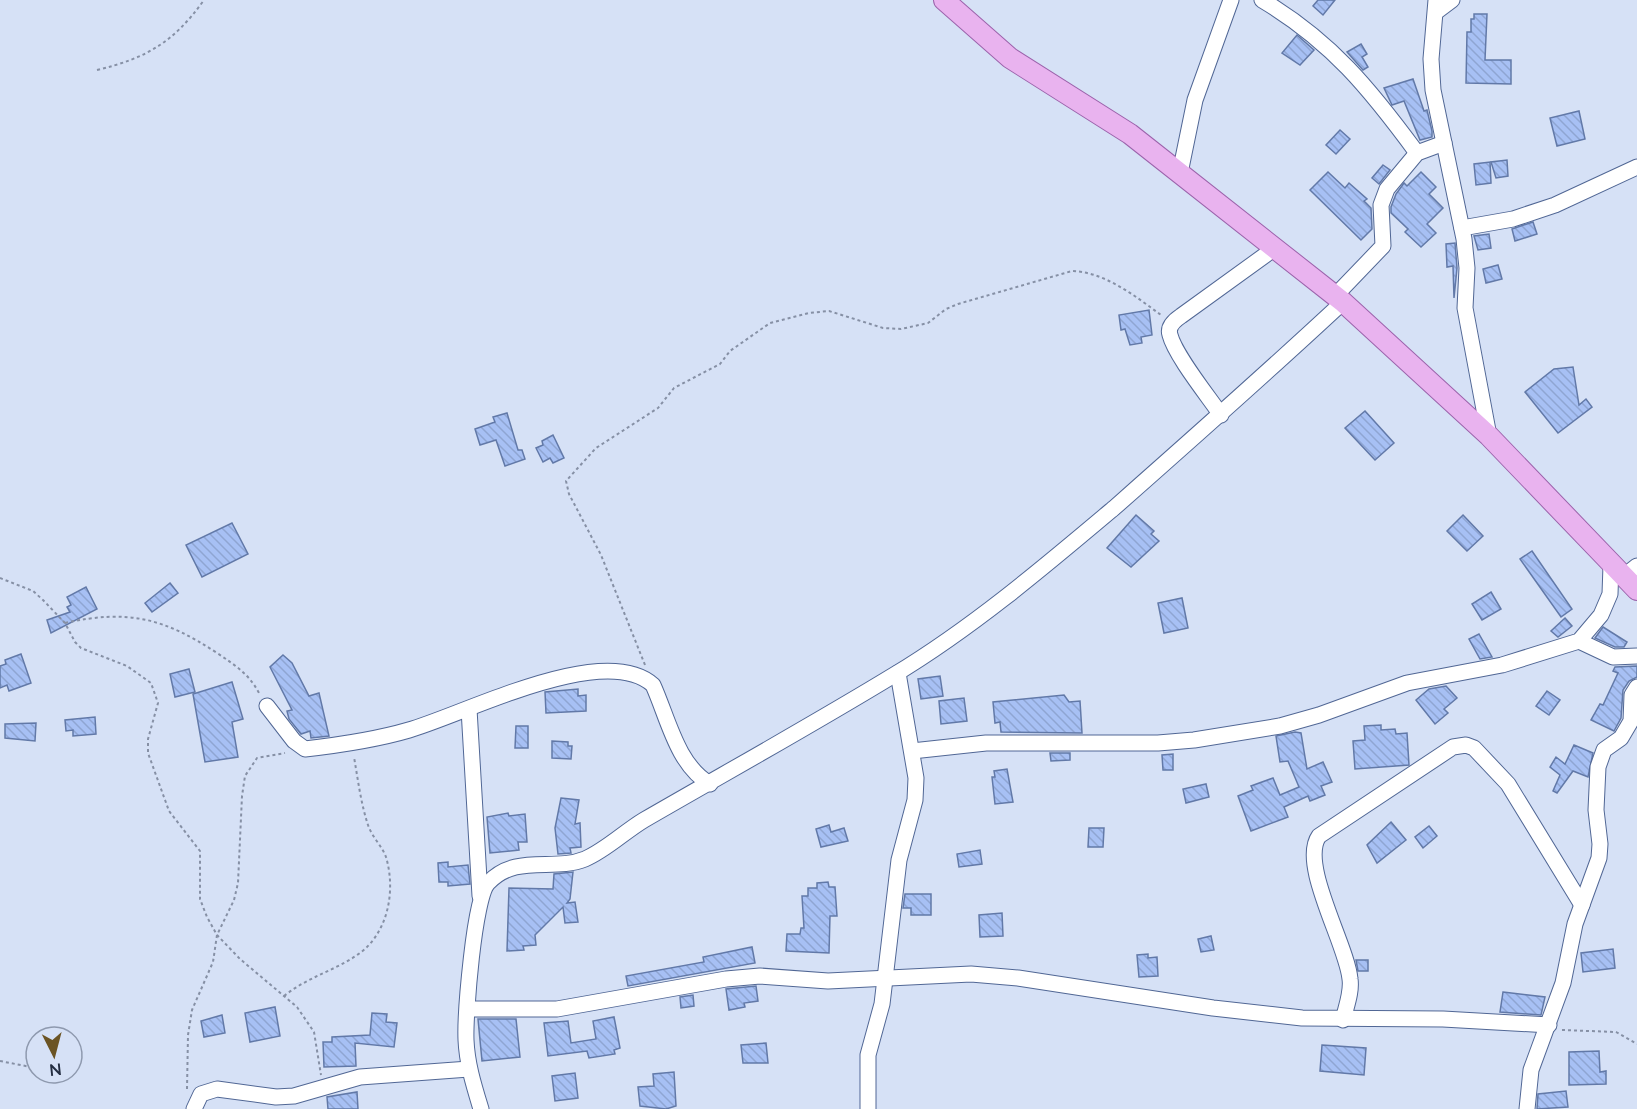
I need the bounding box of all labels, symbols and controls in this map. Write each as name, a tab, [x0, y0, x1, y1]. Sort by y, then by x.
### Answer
north arrow	[24, 1025, 84, 1085]
text: N	[48, 1060, 63, 1081]

